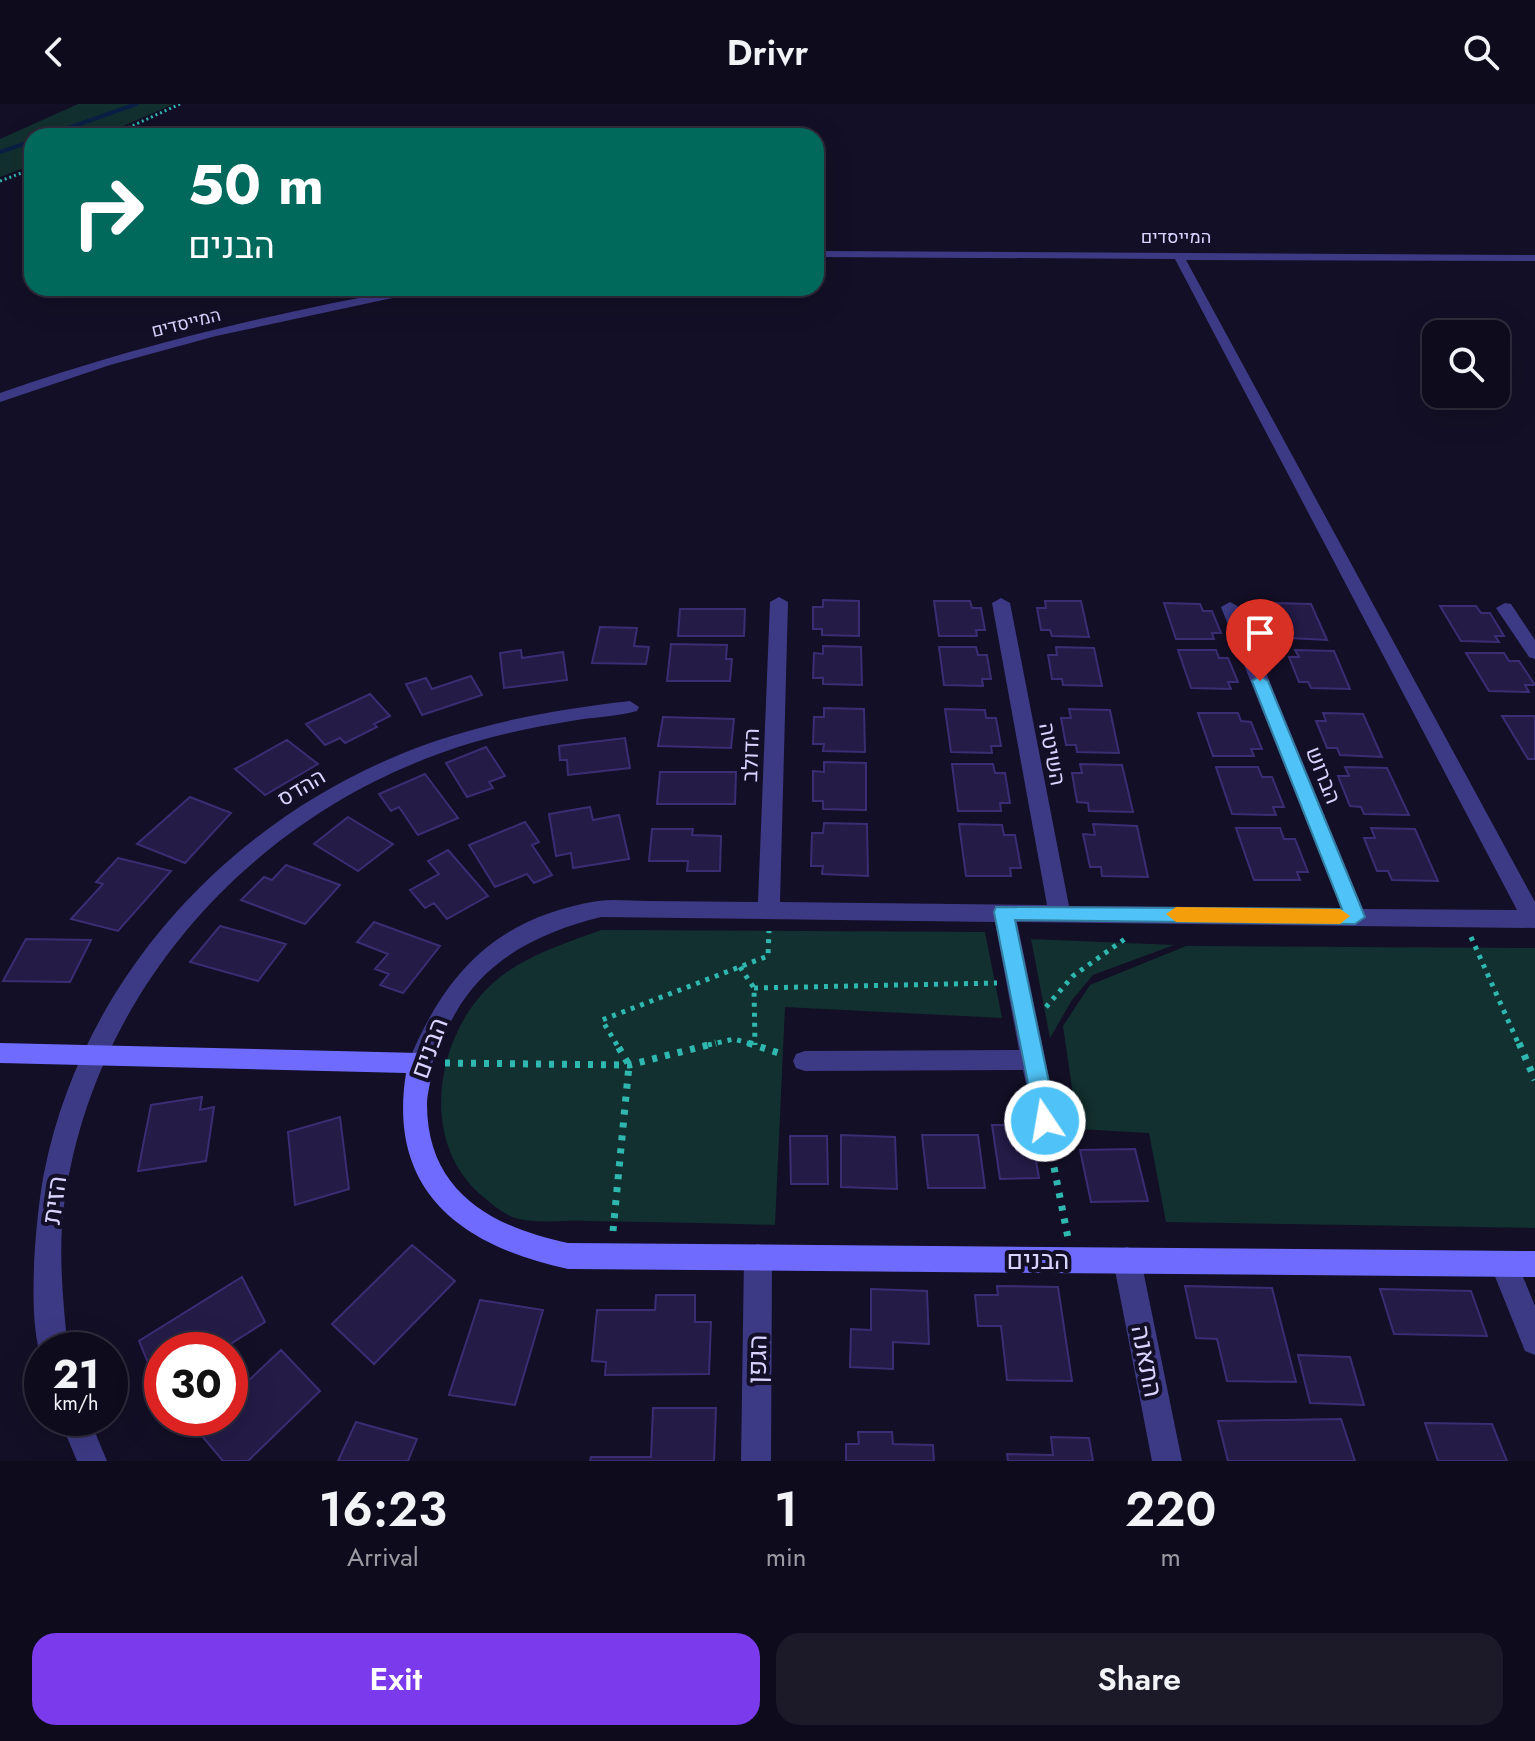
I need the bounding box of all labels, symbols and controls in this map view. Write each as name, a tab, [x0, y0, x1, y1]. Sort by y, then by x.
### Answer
text: Drivr	[727, 26, 808, 78]
icon: back	[32, 30, 76, 74]
icon: search	[1459, 30, 1503, 74]
text: 50 m	[188, 144, 324, 225]
icon: right	[56, 160, 160, 264]
text: הבנים	[188, 219, 275, 271]
street label: המייסדים	[1141, 224, 1211, 250]
street label: המייסדים	[149, 302, 223, 344]
map controls	[1422, 320, 1510, 408]
button: search	[1422, 320, 1510, 408]
pin	[1226, 599, 1294, 681]
icon: arrive	[1238, 611, 1282, 655]
street label: השיטה	[1031, 720, 1075, 788]
street label: הדולב	[733, 728, 767, 782]
street label: הברוש	[1298, 742, 1350, 808]
street label: ההדס	[271, 760, 331, 814]
street label: הבנים	[400, 1012, 458, 1084]
position arrow	[1003, 1079, 1087, 1163]
street label: הזית	[32, 1173, 76, 1227]
street label: הבנים	[1007, 1241, 1069, 1279]
street label: התאנה	[1121, 1322, 1173, 1400]
speed limit sign: 30	[144, 1332, 248, 1436]
street label: הגפן	[738, 1334, 776, 1384]
text: 21	[53, 1345, 99, 1403]
text: km/h	[53, 1389, 99, 1418]
text: 16:23	[319, 1475, 447, 1544]
text: 1	[774, 1475, 798, 1544]
text: 220	[1125, 1475, 1216, 1544]
text: Arrival	[347, 1538, 419, 1576]
text: min	[766, 1538, 806, 1576]
text: m	[1161, 1538, 1181, 1576]
button: Exit	[32, 1633, 760, 1725]
button: Share	[776, 1633, 1503, 1725]

